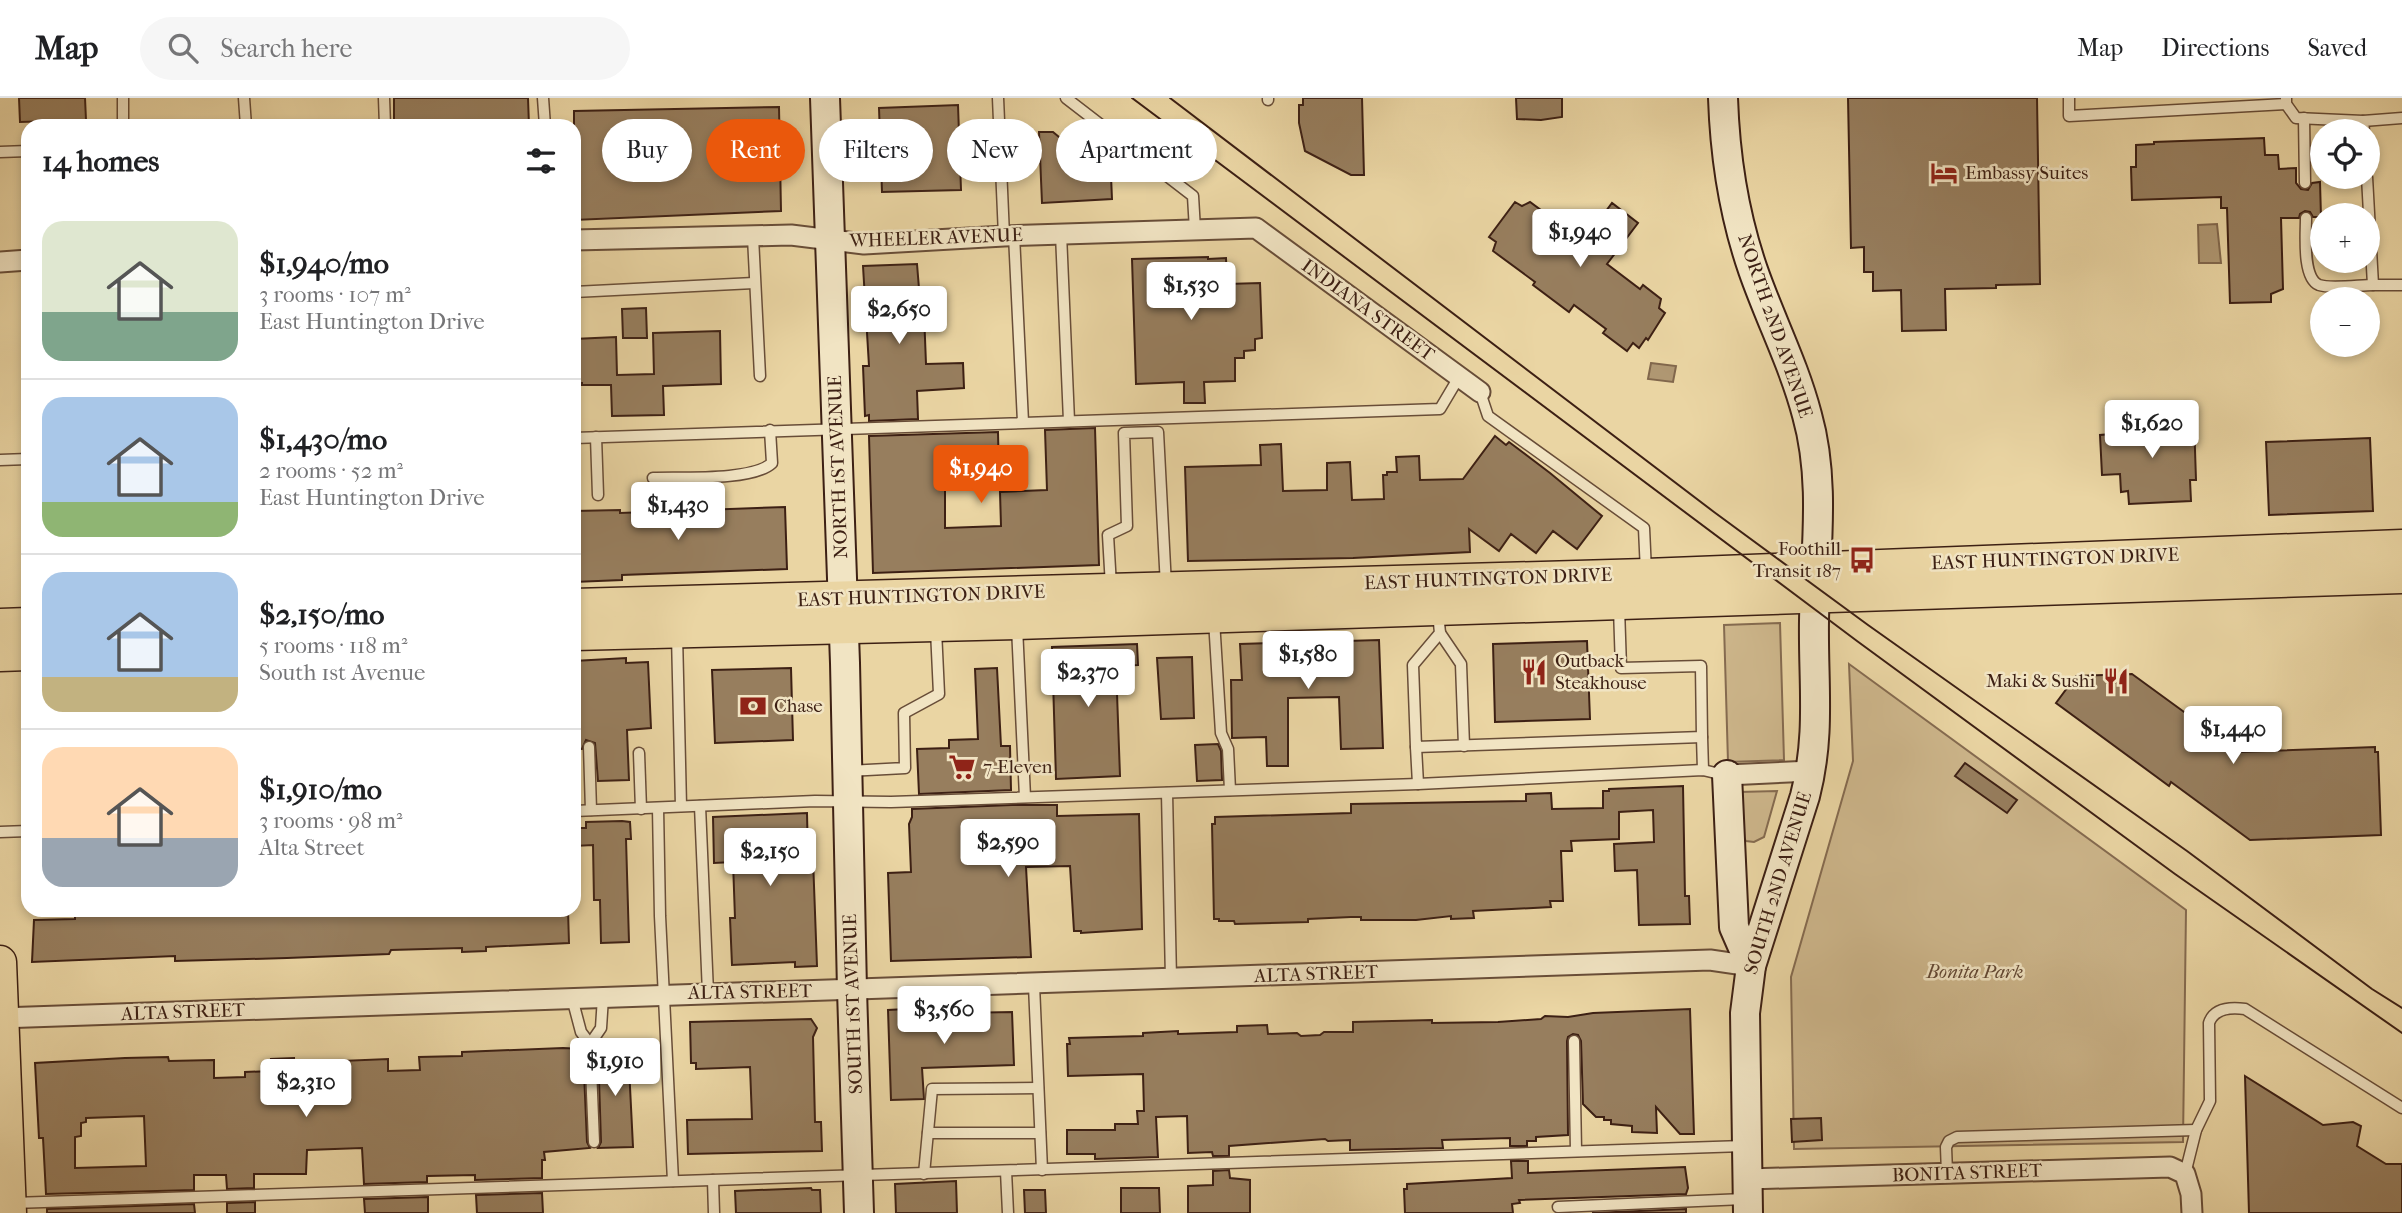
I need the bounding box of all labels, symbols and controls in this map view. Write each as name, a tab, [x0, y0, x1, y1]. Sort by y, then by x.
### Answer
search box	[140, 17, 630, 80]
text: Map	[35, 29, 98, 68]
icon: search	[164, 29, 202, 67]
text: Search here	[220, 33, 352, 64]
text: Map	[2077, 34, 2123, 62]
text: Directions	[2161, 34, 2269, 62]
text: Saved	[2307, 34, 2367, 62]
chip: Buy	[602, 119, 692, 182]
chip: Rent	[706, 119, 805, 182]
chip: Filters	[819, 119, 933, 182]
chip: New	[947, 119, 1042, 182]
chip: Apartment	[1056, 119, 1217, 182]
map controls	[2310, 119, 2380, 357]
button: locate	[2310, 119, 2380, 189]
icon: filters	[522, 142, 560, 180]
text: 14 homes	[42, 144, 159, 179]
hotel icon: Embassy Suites	[1929, 158, 1959, 188]
place label: Embassy Suites	[1965, 162, 2088, 184]
button: +	[2310, 203, 2380, 273]
pin: $1,940	[1523, 209, 1637, 269]
text: $1,940	[1548, 218, 1612, 245]
street label: WHEELER AVENUE	[848, 224, 1024, 252]
street label: NORTH 2ND AVENUE	[1733, 231, 1817, 421]
text: $1,940/mo	[259, 246, 389, 281]
icon: home	[98, 249, 182, 333]
street label: INDIANA STREET	[1297, 254, 1439, 366]
pin: $1,530	[1134, 262, 1248, 322]
text: $1,530	[1163, 271, 1219, 298]
text: 3 rooms · 107 m²	[259, 281, 411, 308]
pin: $2,650	[842, 286, 956, 346]
button: −	[2310, 287, 2380, 357]
text: $2,650	[867, 295, 931, 322]
text: East Huntington Drive	[259, 308, 485, 335]
street label: NORTH 1ST AVENUE	[824, 375, 852, 559]
pin: $1,620	[2095, 400, 2209, 460]
text: $1,620	[2121, 409, 2183, 436]
text: $1,430/mo	[259, 422, 387, 457]
icon: home	[98, 425, 182, 509]
pin: $1,940	[924, 446, 1038, 505]
text: $1,940	[949, 454, 1013, 481]
text: 2 rooms · 52 m²	[259, 457, 403, 484]
pin: $1,430	[621, 482, 735, 542]
text: East Huntington Drive	[259, 484, 485, 511]
text: $1,430	[647, 491, 709, 518]
place label: Foothill Transit 187	[1753, 538, 1841, 582]
street label: EAST HUNTINGTON DRIVE	[1931, 544, 2180, 574]
bus stop icon: Foothill Transit 187	[1847, 545, 1877, 575]
street label: EAST HUNTINGTON DRIVE	[1364, 564, 1613, 594]
street label: EAST HUNTINGTON DRIVE	[797, 581, 1046, 611]
text: $2,150/mo	[259, 597, 385, 632]
icon: home	[98, 600, 182, 684]
text: 5 rooms · 118 m²	[259, 632, 407, 659]
pin: $1,580	[1251, 632, 1365, 691]
text: $1,580	[1279, 640, 1337, 667]
pin: $2,370	[1031, 650, 1145, 709]
place label: Outback Steakhouse	[1555, 650, 1647, 694]
restaurant icon: Outback Steakhouse	[1519, 657, 1549, 687]
text: $2,370	[1057, 658, 1119, 685]
text: South 1st Avenue	[259, 659, 425, 686]
restaurant icon: Maki & Sushi	[2101, 666, 2131, 696]
place label: Maki & Sushi	[1986, 670, 2095, 692]
bank icon: Chase	[738, 691, 768, 721]
place label: Chase	[774, 695, 823, 717]
pin: $1,440	[2176, 706, 2290, 766]
text: $1,440	[2200, 715, 2266, 742]
supermarket icon: 7-Eleven	[947, 752, 977, 782]
place label: 7-Eleven	[983, 756, 1053, 778]
text: $1,910/mo	[259, 772, 382, 807]
icon: home	[98, 775, 182, 859]
street label: SOUTH 2ND AVENUE	[1740, 789, 1816, 977]
text: 3 rooms · 98 m²	[259, 807, 403, 834]
pin: $2,590	[951, 820, 1065, 879]
pin: $2,150	[713, 828, 827, 888]
text: $2,590	[977, 828, 1040, 855]
text: Alta Street	[259, 834, 365, 861]
text: $2,150	[740, 837, 800, 864]
street label: SOUTH 1ST AVENUE	[839, 913, 867, 1095]
street label: ALTA STREET	[1253, 961, 1379, 987]
park label: Bonita Park	[1925, 961, 2024, 983]
street label: ALTA STREET	[687, 980, 812, 1004]
pin: $3,560	[887, 986, 1001, 1046]
text: $3,560	[914, 995, 975, 1022]
street label: ALTA STREET	[120, 999, 246, 1025]
pin: $1,910	[558, 1038, 672, 1098]
text: $1,910	[586, 1047, 644, 1074]
pin: $2,310	[249, 1060, 363, 1119]
text: $2,310	[276, 1068, 336, 1095]
street label: BONITA STREET	[1892, 1159, 2043, 1187]

